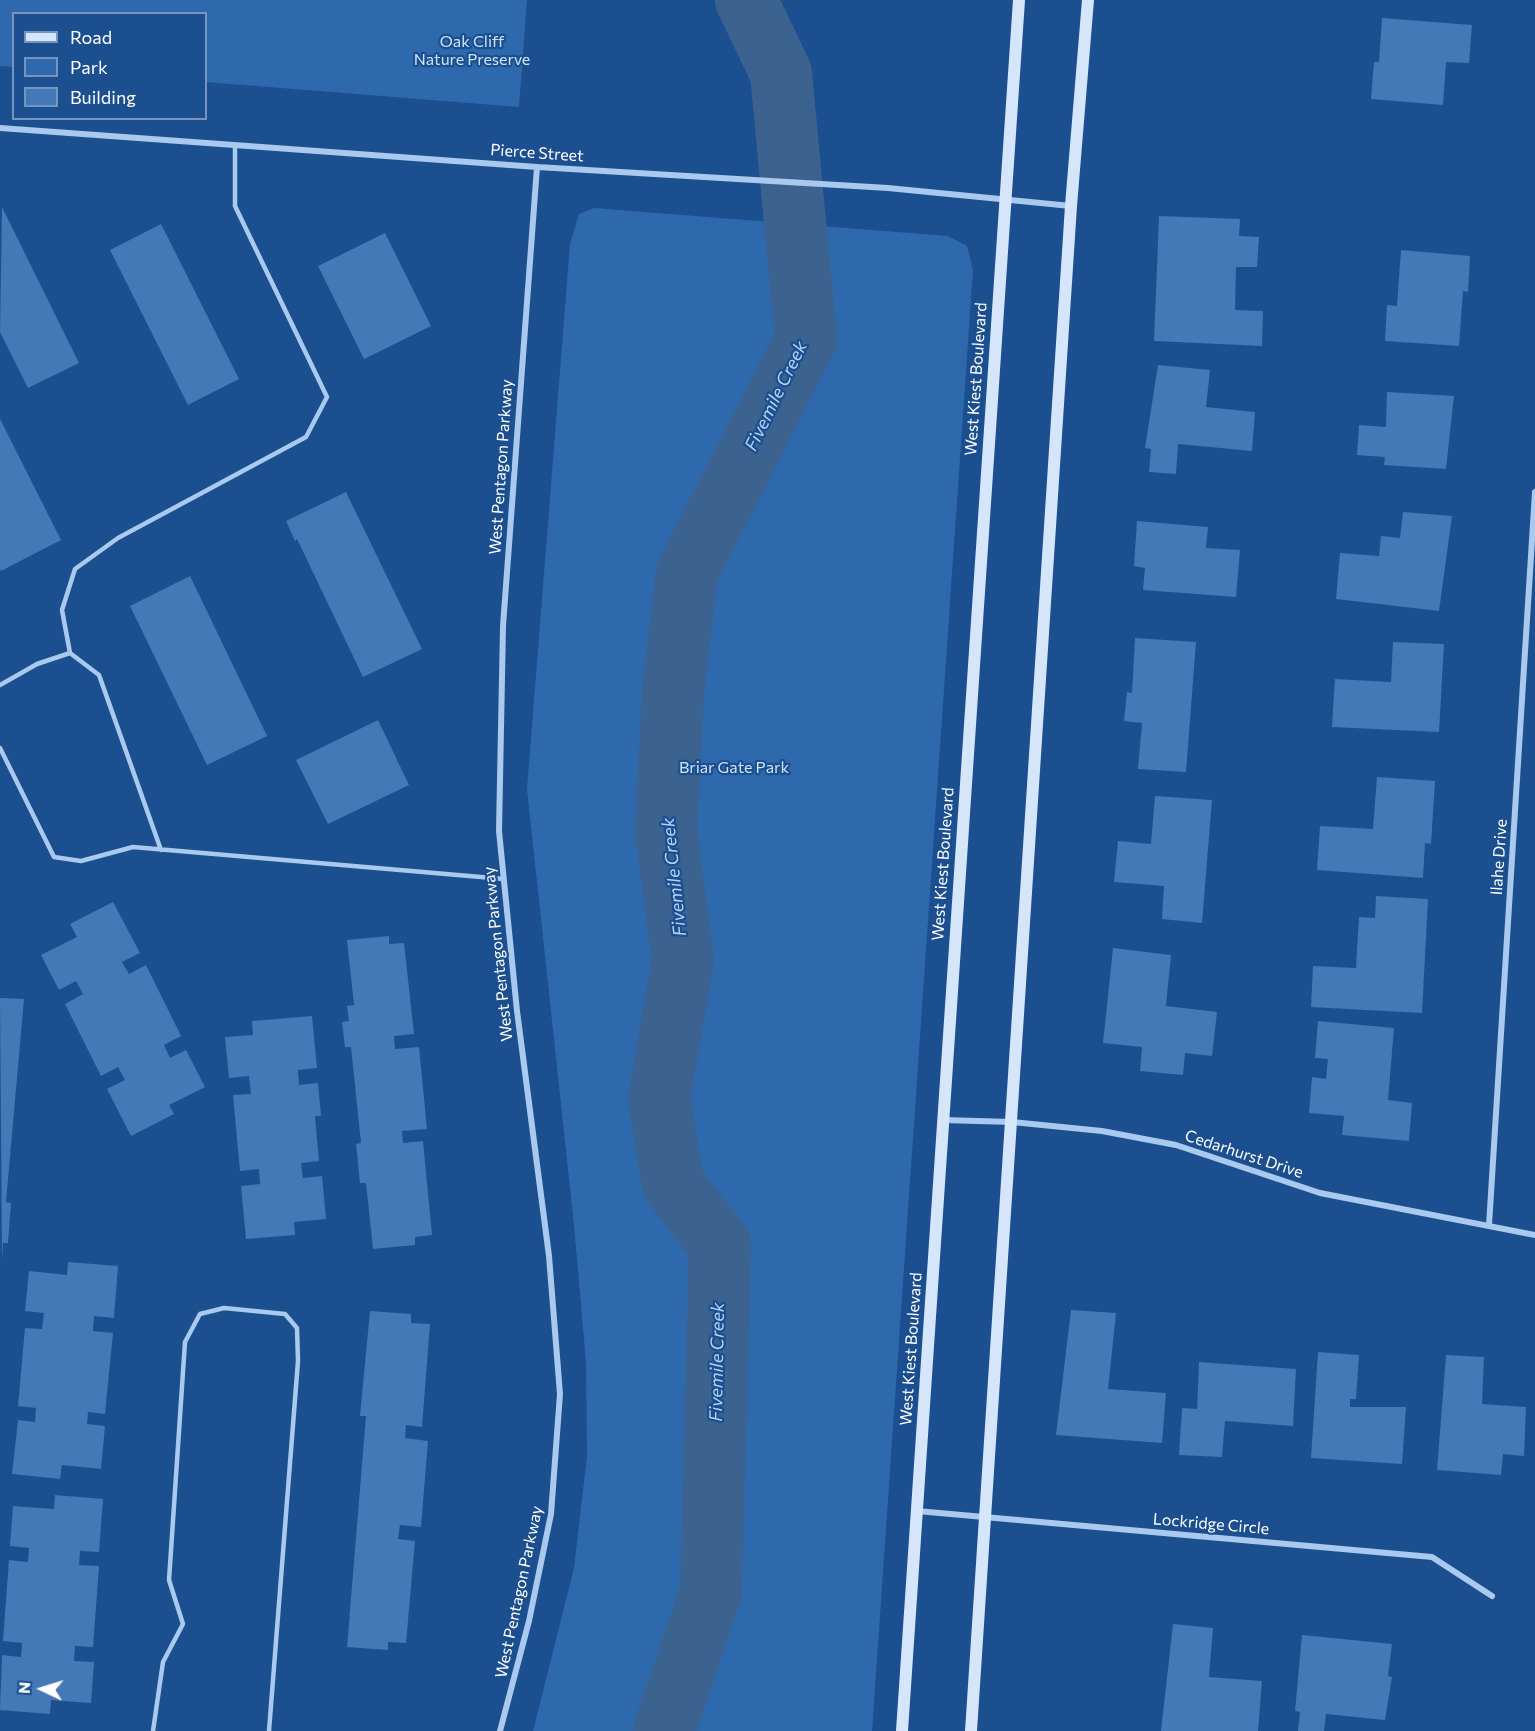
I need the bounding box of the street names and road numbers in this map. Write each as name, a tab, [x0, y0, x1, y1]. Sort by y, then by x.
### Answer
street label: Pierce Street	[490, 140, 584, 166]
street label: West Kiest Boulevard	[961, 302, 991, 456]
street label: West Pentagon Parkway	[485, 379, 517, 555]
street label: West Kiest Boulevard	[928, 787, 958, 941]
street label: Ilahe Drive	[1487, 818, 1511, 896]
street label: West Pentagon Parkway	[479, 866, 517, 1042]
street label: Cedarhurst Drive	[1182, 1126, 1306, 1182]
street label: West Kiest Boulevard	[896, 1272, 926, 1426]
street label: West Pentagon Parkway	[491, 1504, 547, 1680]
street label: Lockridge Circle	[1152, 1509, 1270, 1539]

